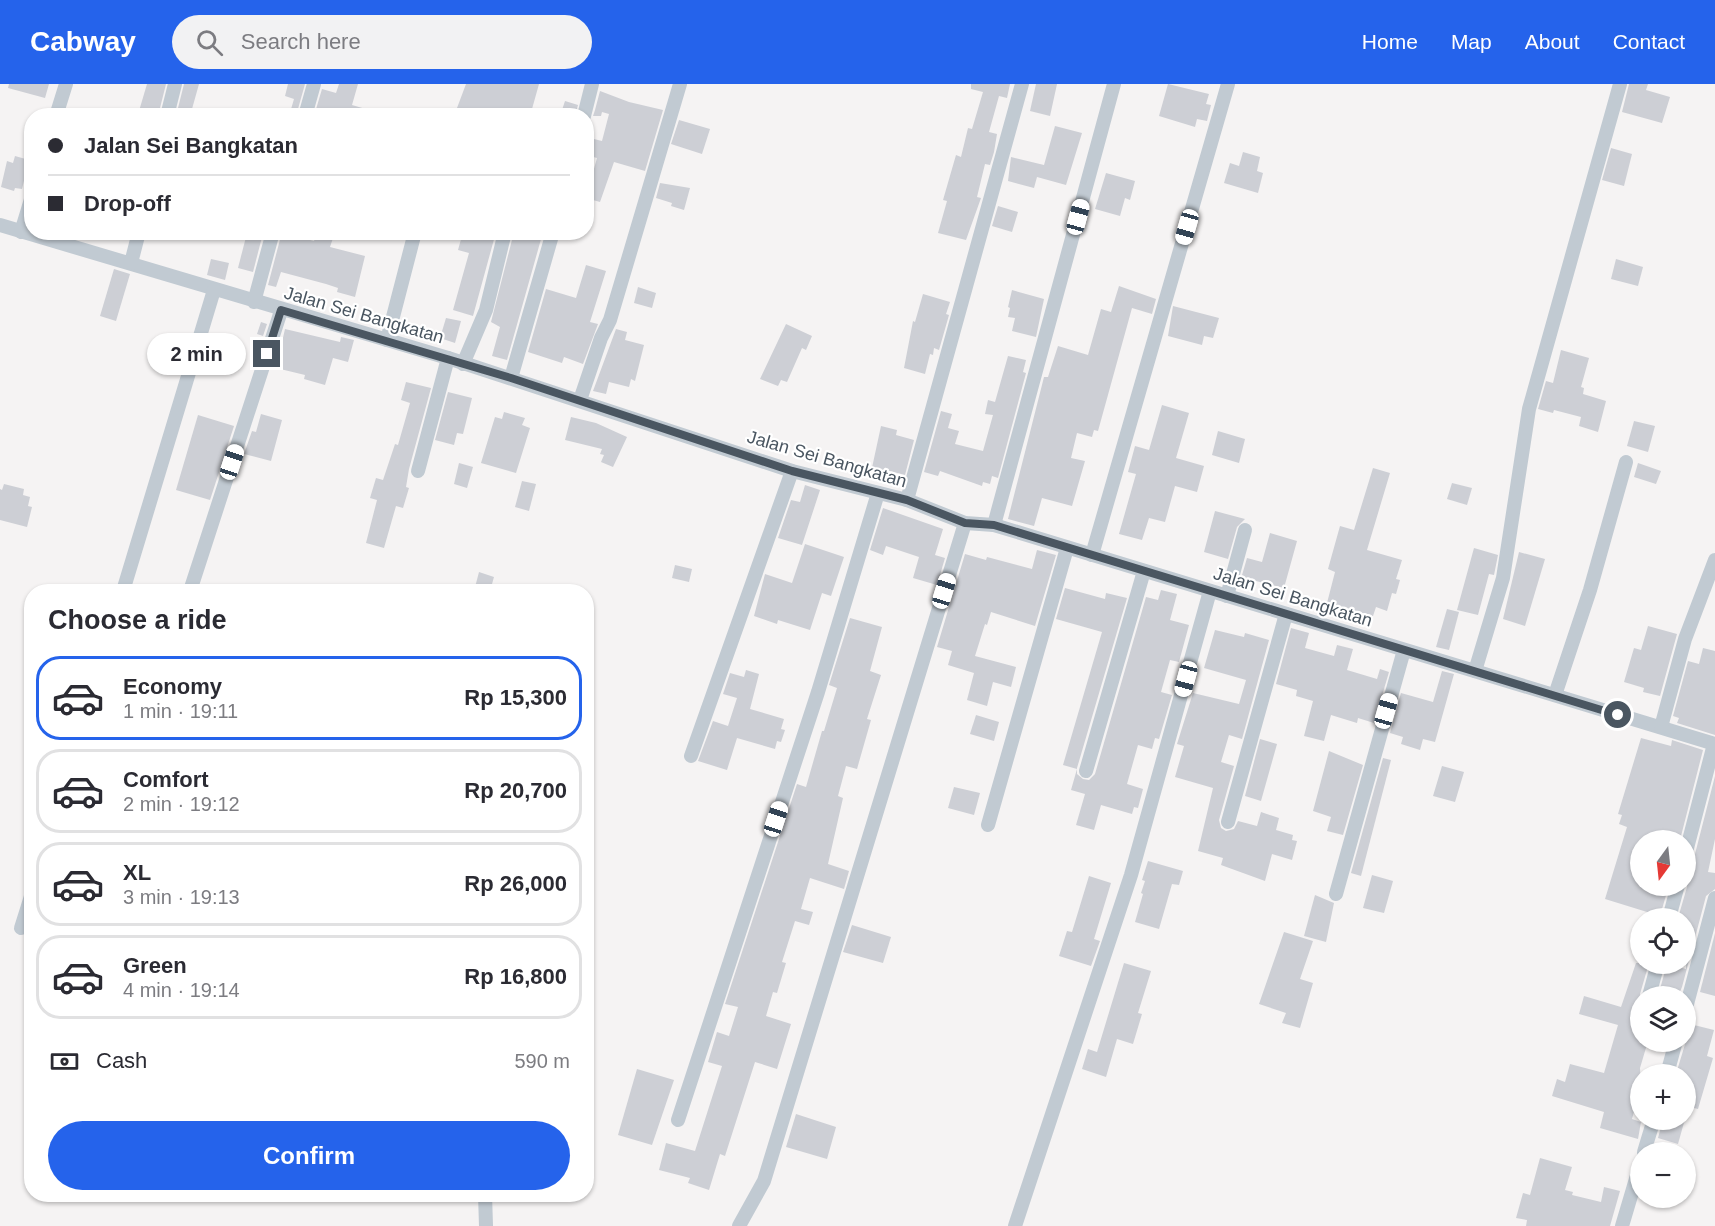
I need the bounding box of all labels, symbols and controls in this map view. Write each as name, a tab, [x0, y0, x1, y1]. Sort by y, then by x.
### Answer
search box	[172, 15, 592, 69]
text: Cabway	[30, 26, 136, 57]
icon: search	[193, 26, 226, 59]
text: Search here	[241, 29, 361, 54]
text: Home	[1362, 30, 1418, 53]
text: Map	[1451, 30, 1492, 53]
text: About	[1525, 30, 1580, 53]
text: Contact	[1613, 30, 1685, 53]
text: Jalan Sei Bangkatan	[84, 133, 298, 158]
text: Drop-off	[84, 191, 171, 216]
car	[1065, 197, 1091, 237]
car	[1173, 207, 1201, 247]
street label: Jalan Sei Bangkatan	[282, 283, 446, 347]
callout: 2 min	[147, 333, 246, 375]
route end	[253, 340, 280, 367]
text: 2 min	[170, 343, 223, 365]
street label: Jalan Sei Bangkatan	[745, 427, 909, 491]
car	[218, 442, 246, 482]
street label: Jalan Sei Bangkatan	[1211, 563, 1375, 631]
car	[930, 571, 958, 611]
text: Choose a ride	[48, 605, 227, 635]
car	[1173, 659, 1199, 699]
icon: car	[51, 671, 105, 725]
text: Economy	[123, 674, 222, 699]
text: Rp 15,300	[464, 685, 567, 710]
car	[1372, 691, 1400, 731]
text: 1 min · 19:11	[123, 700, 238, 722]
route start	[1604, 701, 1631, 728]
icon: car	[51, 764, 105, 818]
text: Comfort	[123, 767, 209, 792]
text: Rp 20,700	[464, 778, 567, 803]
text: 2 min · 19:12	[123, 793, 240, 815]
car	[762, 799, 790, 839]
north arrow	[1630, 830, 1696, 896]
map controls	[1630, 830, 1696, 1208]
icon: car	[51, 857, 105, 911]
text: XL	[123, 860, 151, 885]
text: Rp 26,000	[464, 871, 567, 896]
text: 3 min · 19:13	[123, 886, 240, 908]
button: locate	[1630, 908, 1696, 974]
icon: car	[51, 950, 105, 1004]
text: Green	[123, 953, 187, 978]
text: Rp 16,800	[464, 964, 567, 989]
text: 4 min · 19:14	[123, 979, 240, 1001]
button: layers	[1630, 986, 1696, 1052]
icon: cash	[48, 1045, 81, 1078]
text: Cash	[96, 1048, 147, 1073]
text: 590 m	[514, 1050, 570, 1072]
button: +	[1630, 1064, 1696, 1130]
button: Confirm	[48, 1121, 570, 1190]
button: −	[1630, 1142, 1696, 1208]

